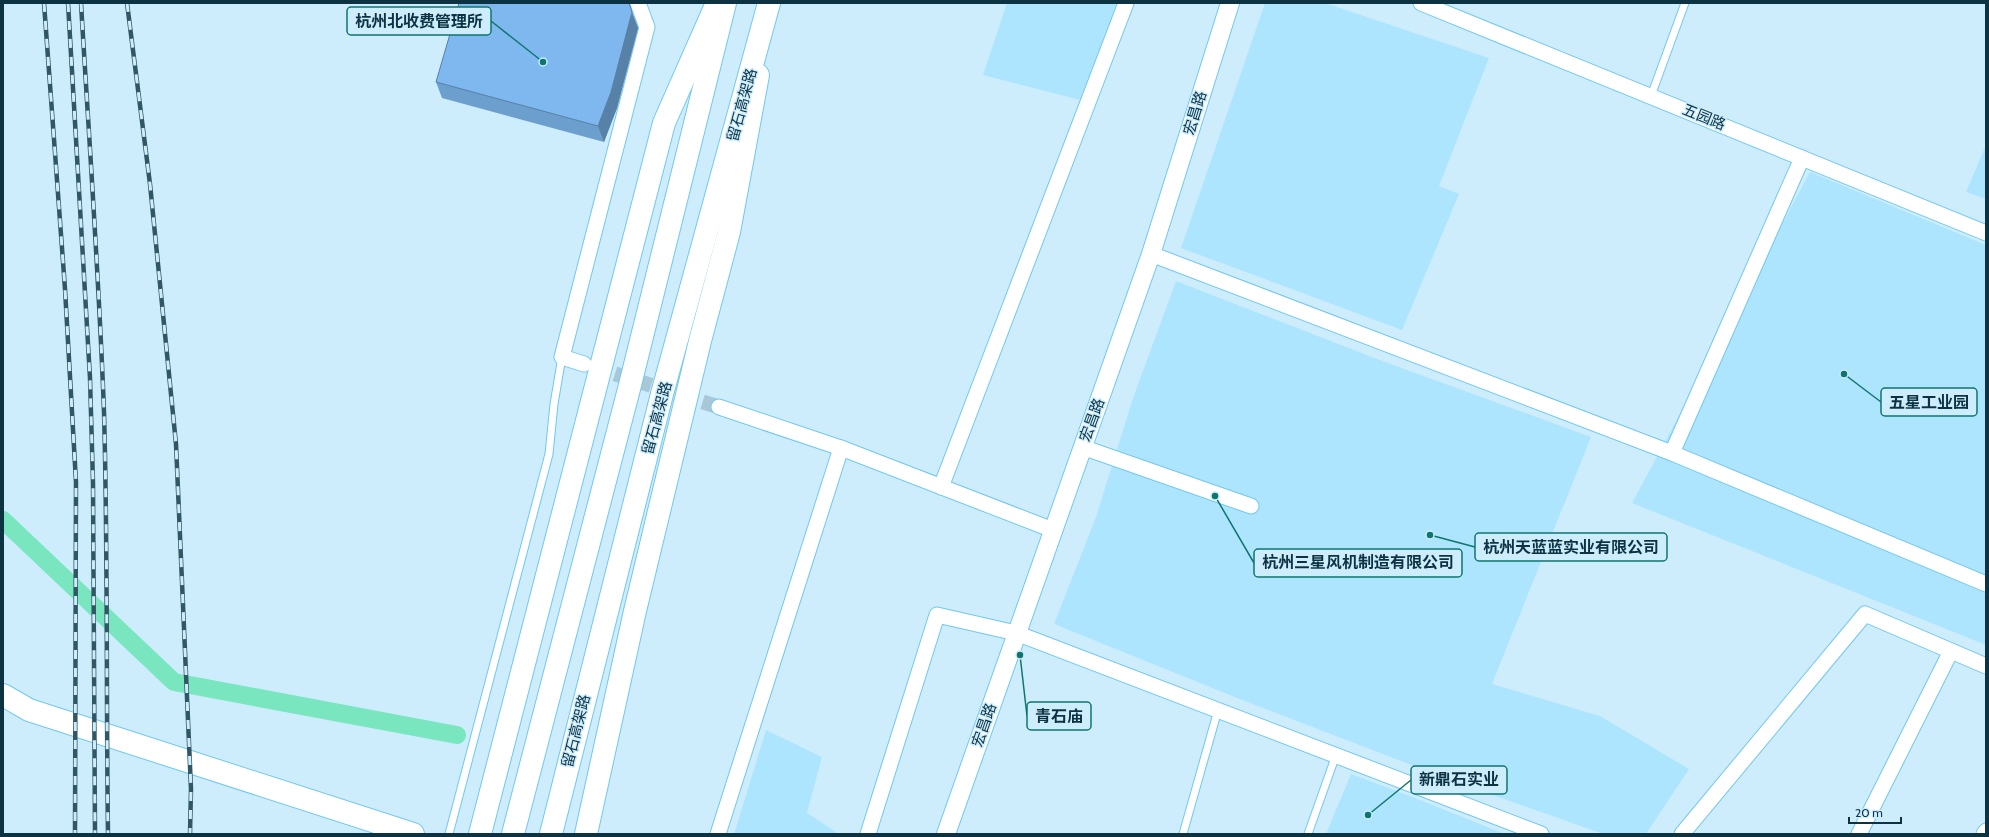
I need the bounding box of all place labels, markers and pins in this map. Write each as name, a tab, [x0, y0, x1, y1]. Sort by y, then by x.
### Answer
callout: 杭州北收费管理所	[347, 7, 491, 35]
callout: 五星工业园	[1881, 388, 1977, 416]
callout: 杭州天蓝蓝实业有限公司	[1475, 533, 1667, 561]
callout: 杭州三星风机制造有限公司	[1254, 549, 1462, 577]
callout: 青石庙	[1027, 702, 1091, 730]
callout: 新鼎石实业	[1411, 766, 1507, 794]

